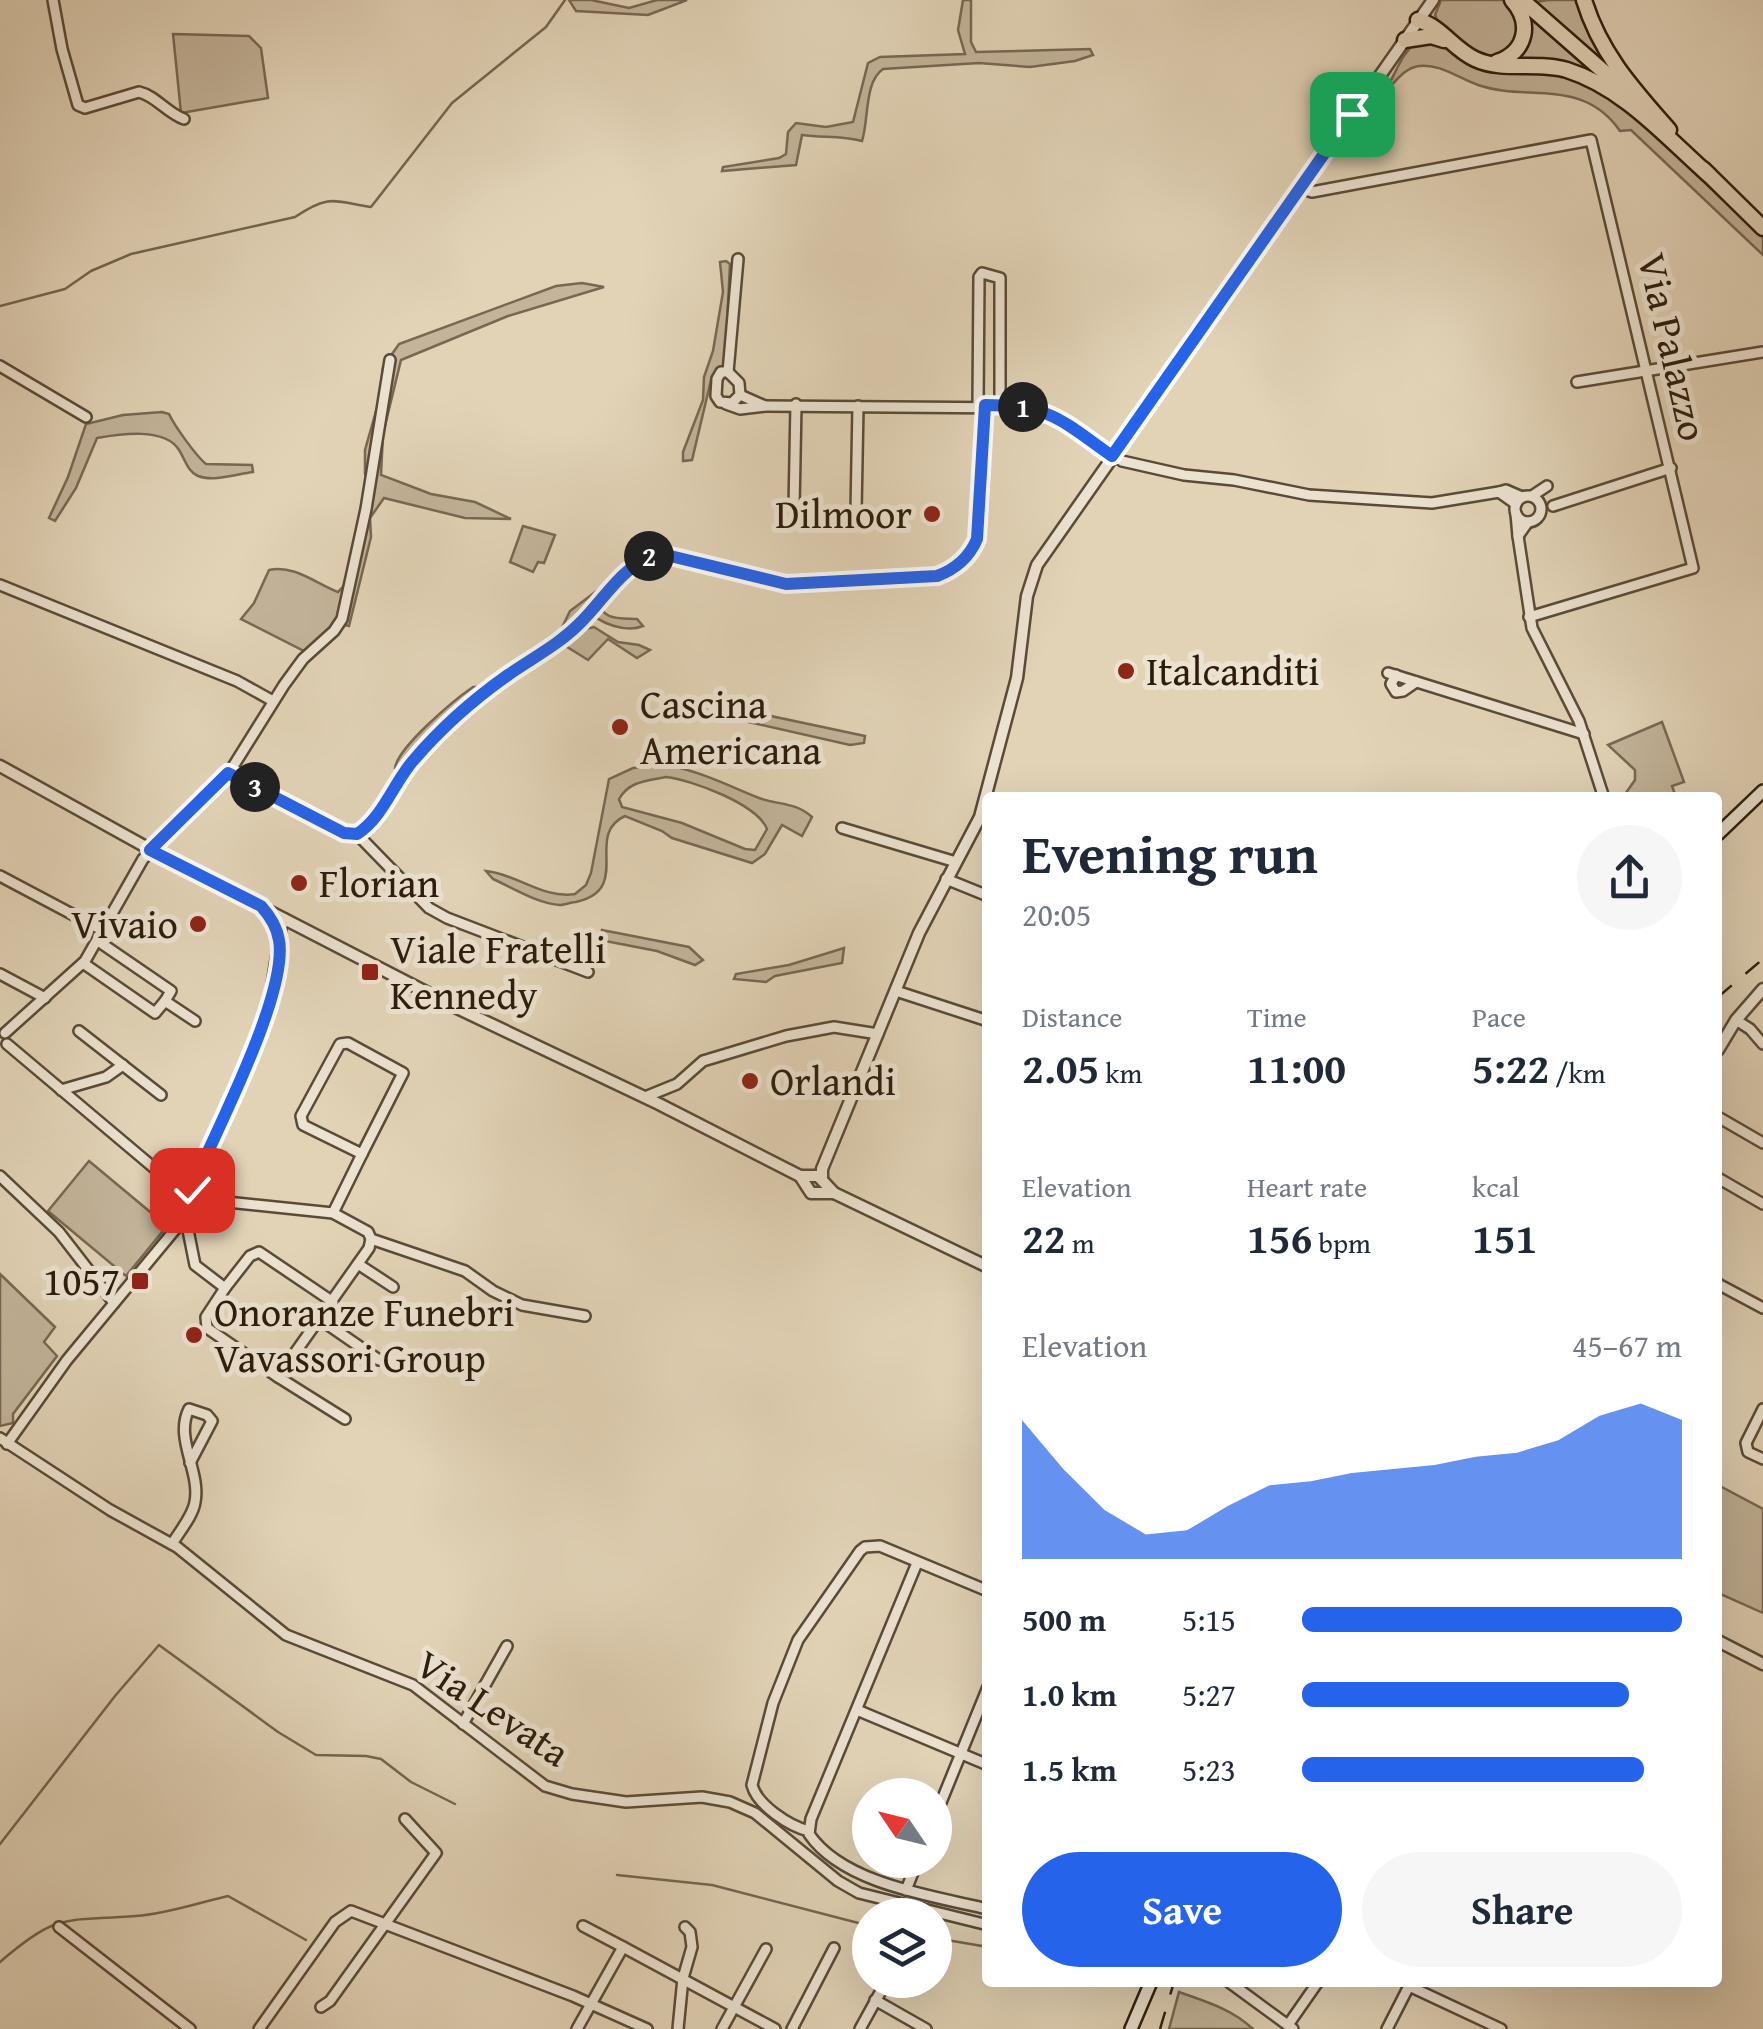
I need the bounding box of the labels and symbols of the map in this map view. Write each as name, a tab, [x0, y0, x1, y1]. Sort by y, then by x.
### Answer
pin	[1310, 72, 1395, 157]
street label: Via Palazzo	[1623, 247, 1724, 447]
pin: 1	[998, 382, 1048, 432]
place label: Dilmoor	[775, 484, 912, 543]
marker: Dilmoor	[921, 503, 943, 525]
pin: 2	[624, 531, 674, 581]
place label: Italcanditi	[1146, 641, 1320, 700]
marker: Italcanditi	[1115, 660, 1137, 682]
place label: Cascina Americana	[640, 674, 822, 779]
marker: Cascina Americana	[609, 716, 631, 738]
pin: 3	[230, 762, 280, 812]
place label: Florian	[319, 853, 439, 912]
marker: Florian	[288, 872, 310, 894]
place label: Vivaio	[71, 894, 178, 953]
marker: Vivaio	[187, 913, 209, 935]
place label: Viale Fratelli Kennedy	[390, 919, 606, 1024]
marker: Viale Fratelli Kennedy	[359, 961, 381, 983]
place label: Orlandi	[770, 1051, 896, 1110]
marker: Orlandi	[739, 1070, 761, 1092]
pin	[150, 1148, 235, 1233]
place label: 1057	[43, 1251, 120, 1310]
marker: 1057	[129, 1270, 151, 1292]
place label: Onoranze Funebri Vavassori Group	[214, 1282, 515, 1387]
marker: Onoranze Funebri Vavassori Group	[183, 1324, 205, 1346]
street label: Via Levata	[404, 1634, 582, 1781]
north arrow	[852, 1778, 952, 1878]

